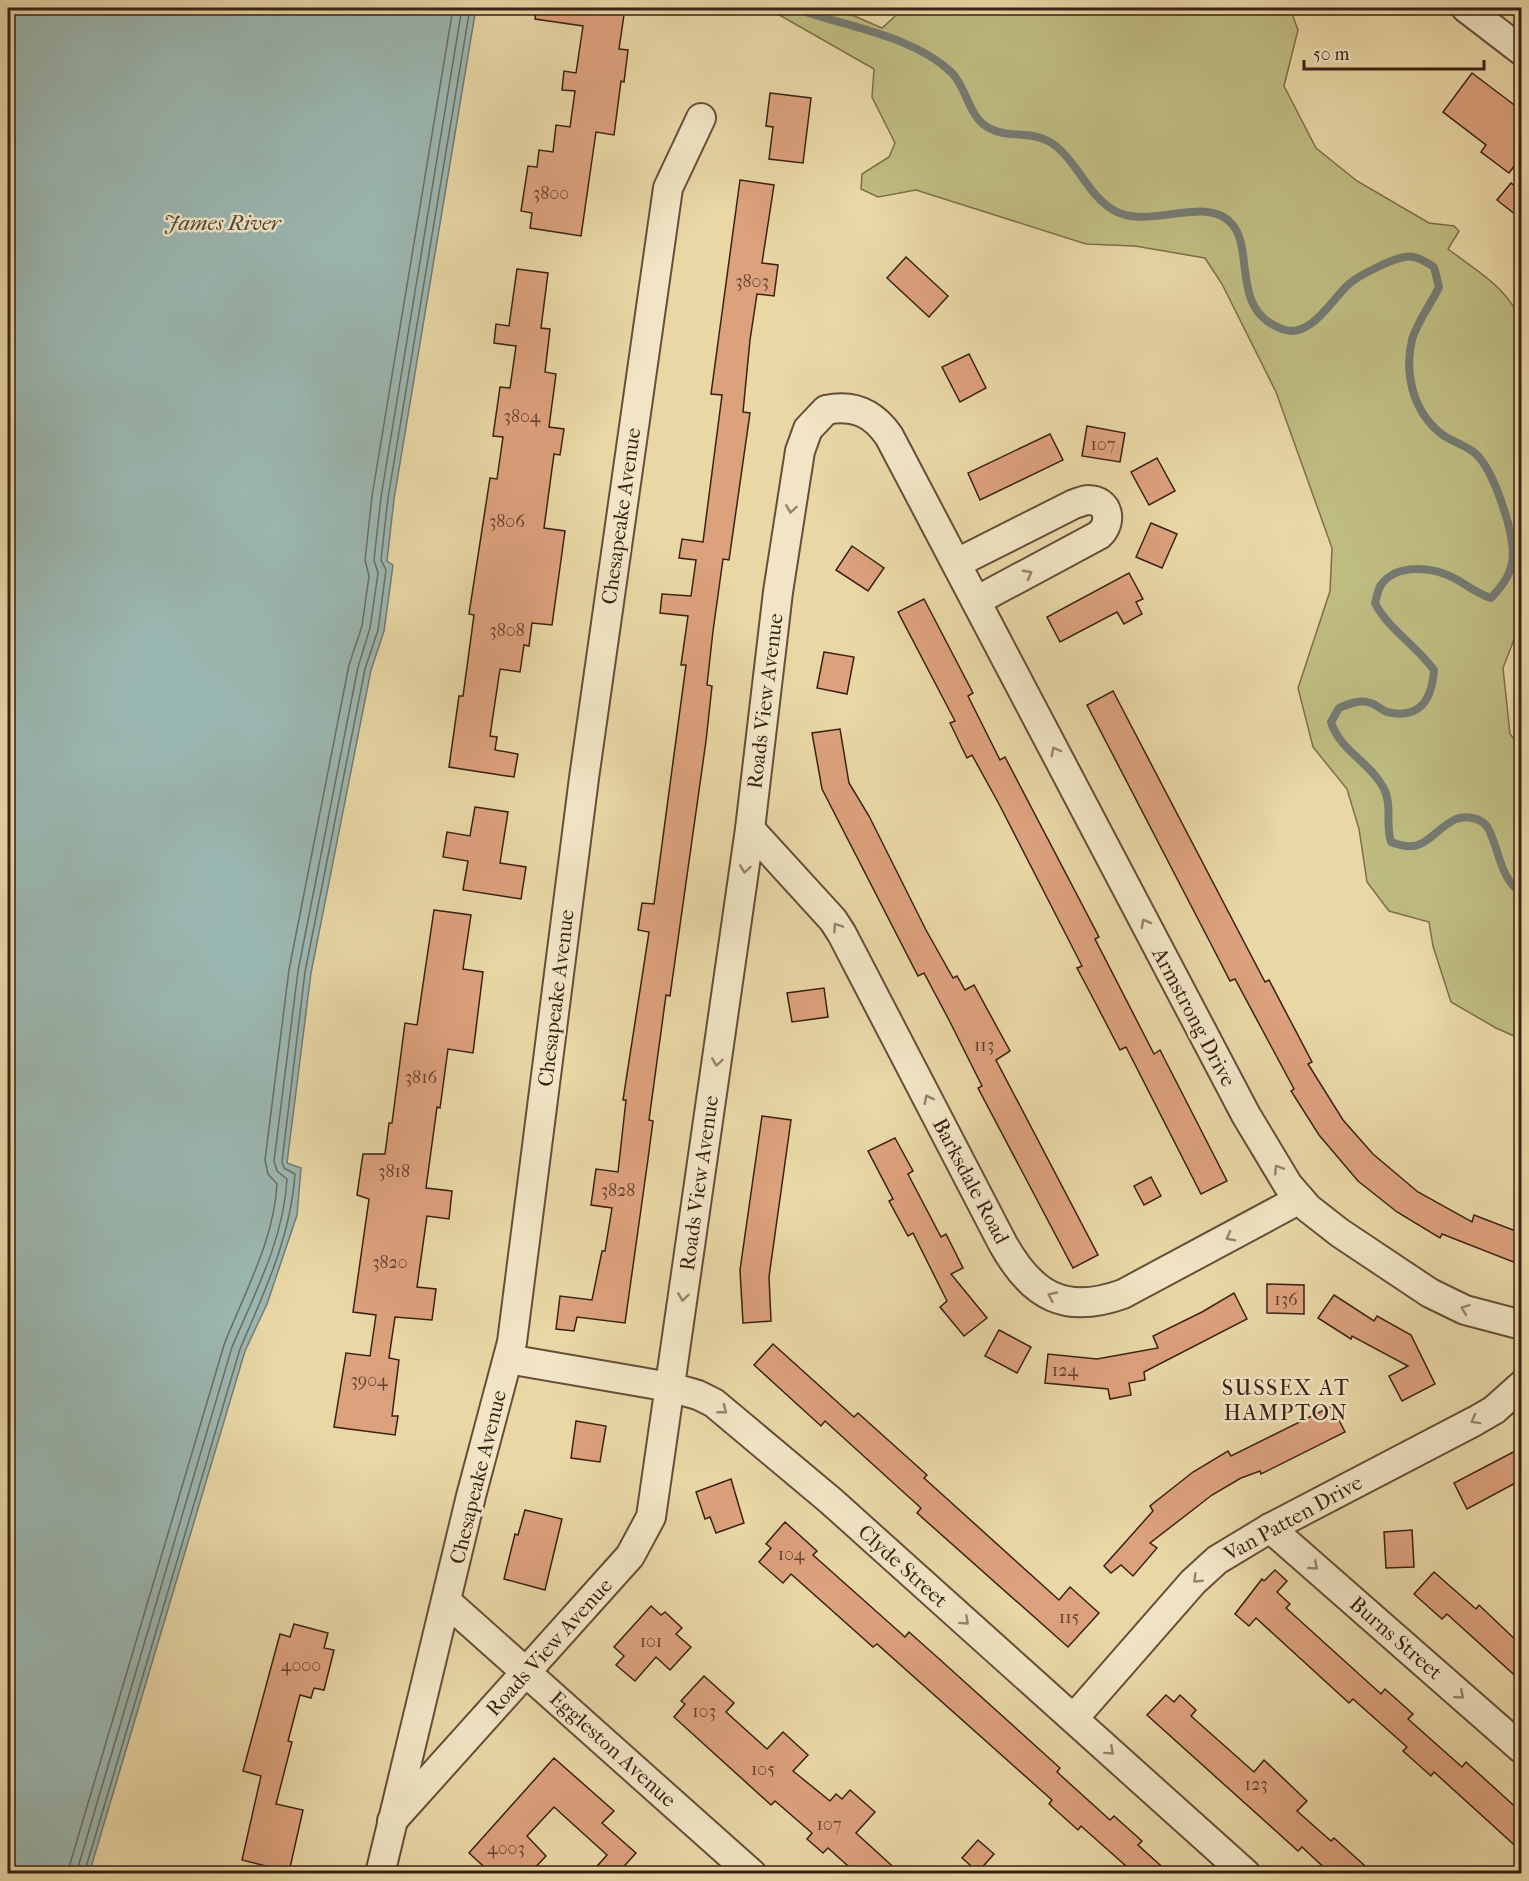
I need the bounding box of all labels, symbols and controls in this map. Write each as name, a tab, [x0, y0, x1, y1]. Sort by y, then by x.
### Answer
scale bar	[1304, 33, 1484, 71]
text: 50 m	[1313, 44, 1350, 65]
house number: 3800	[533, 183, 569, 204]
water label: James River	[163, 210, 283, 236]
house number: 3803	[735, 271, 769, 292]
house number: 3804	[504, 406, 541, 427]
street label: Chesapeake Avenue	[597, 426, 645, 606]
house number: 107	[1091, 434, 1116, 455]
one-way arrow	[785, 504, 797, 514]
house number: 3806	[489, 511, 525, 532]
one-way arrow	[1022, 570, 1032, 581]
street label: Roads View Avenue	[742, 612, 788, 790]
house number: 3808	[489, 620, 525, 641]
one-way arrow	[1051, 746, 1062, 757]
one-way arrow	[739, 864, 751, 874]
street label: Chesapeake Avenue	[533, 908, 579, 1088]
one-way arrow	[1141, 919, 1153, 930]
one-way arrow	[833, 922, 844, 933]
street label: Armstrong Drive	[1147, 943, 1241, 1091]
house number: 113	[974, 1035, 994, 1056]
one-way arrow	[711, 1057, 723, 1067]
house number: 3816	[405, 1067, 438, 1088]
street label: Roads View Avenue	[675, 1094, 723, 1272]
one-way arrow	[923, 1094, 935, 1105]
street label: Barksdale Road	[928, 1114, 1014, 1249]
house number: 3818	[378, 1161, 410, 1182]
one-way arrow	[1274, 1165, 1285, 1176]
house number: 3828	[601, 1180, 635, 1201]
one-way arrow	[1226, 1230, 1236, 1241]
house number: 3820	[372, 1252, 408, 1273]
house number: 136	[1274, 1289, 1298, 1310]
one-way arrow	[678, 1292, 690, 1301]
one-way arrow	[1047, 1292, 1058, 1304]
one-way arrow	[1461, 1304, 1472, 1316]
house number: 124	[1052, 1360, 1079, 1381]
house number: 3904	[350, 1370, 388, 1391]
district label: SUSSEX AT HAMPTON	[1222, 1375, 1350, 1426]
street label: Chesapeake Avenue	[445, 1388, 511, 1566]
one-way arrow	[716, 1403, 727, 1414]
one-way arrow	[1471, 1413, 1481, 1424]
street label: Van Patten Drive	[1219, 1470, 1366, 1566]
street label: Clyde Street	[853, 1520, 953, 1613]
house number: 104	[778, 1544, 805, 1565]
one-way arrow	[1307, 1559, 1318, 1570]
one-way arrow	[1194, 1572, 1204, 1583]
street label: Roads View Avenue	[481, 1573, 617, 1721]
street label: Burns Street	[1345, 1591, 1447, 1685]
house number: 115	[1059, 1607, 1079, 1628]
one-way arrow	[958, 1614, 969, 1625]
house number: 101	[640, 1631, 662, 1652]
house number: 4000	[281, 1655, 321, 1676]
street label: Eggleston Avenue	[545, 1686, 681, 1812]
one-way arrow	[1453, 1688, 1464, 1699]
house number: 103	[692, 1701, 716, 1722]
one-way arrow	[1103, 1744, 1114, 1755]
house number: 105	[751, 1759, 775, 1780]
house number: 123	[1244, 1774, 1268, 1795]
house number: 107	[817, 1814, 842, 1835]
house number: 4003	[487, 1838, 525, 1859]

